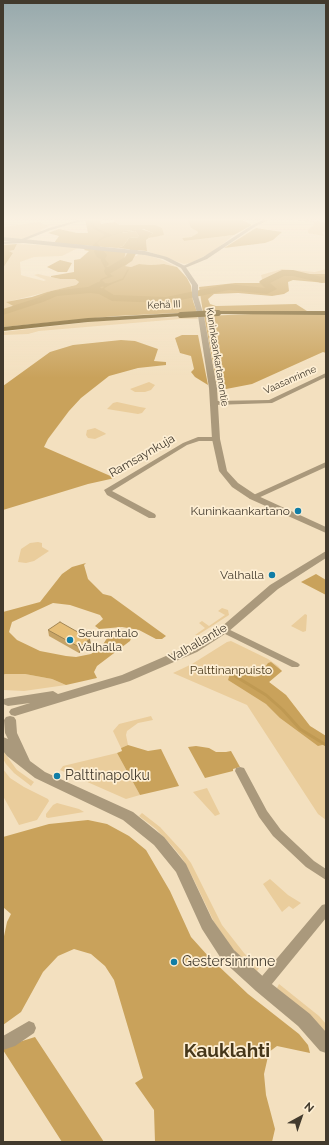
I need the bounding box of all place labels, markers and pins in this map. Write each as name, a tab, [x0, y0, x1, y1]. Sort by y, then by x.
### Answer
place label: Kuninkaankartano	[191, 504, 290, 518]
marker: Kuninkaankartano	[293, 506, 303, 516]
place label: Valhalla	[220, 568, 264, 582]
marker: Valhalla	[267, 570, 277, 580]
place label: Seurantalo Valhalla	[78, 626, 138, 654]
marker: Seurantalo Valhalla	[65, 635, 75, 645]
place label: Palttinapolku	[65, 768, 150, 784]
marker: Palttinapolku	[52, 771, 62, 781]
place label: Gestersinrinne	[182, 954, 275, 970]
marker: Gestersinrinne	[169, 957, 179, 967]

